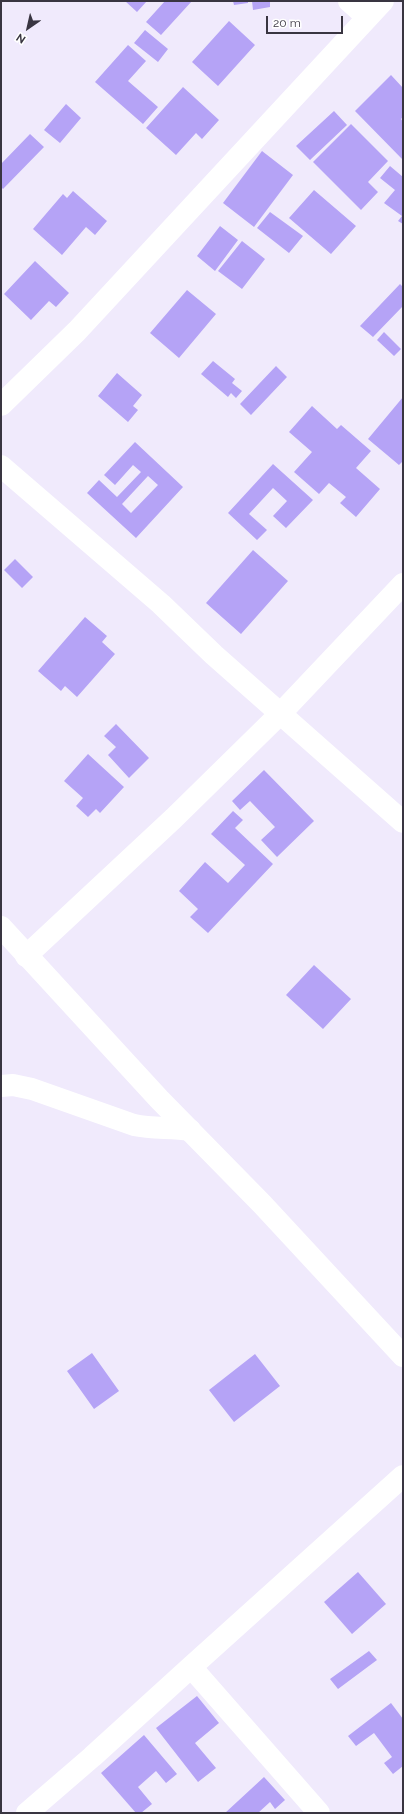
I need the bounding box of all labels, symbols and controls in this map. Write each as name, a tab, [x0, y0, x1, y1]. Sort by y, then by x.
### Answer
north arrow	[8, 8, 48, 48]
scale bar	[268, 8, 345, 34]
text: 20 m	[273, 16, 301, 30]
text: N	[14, 31, 28, 46]

